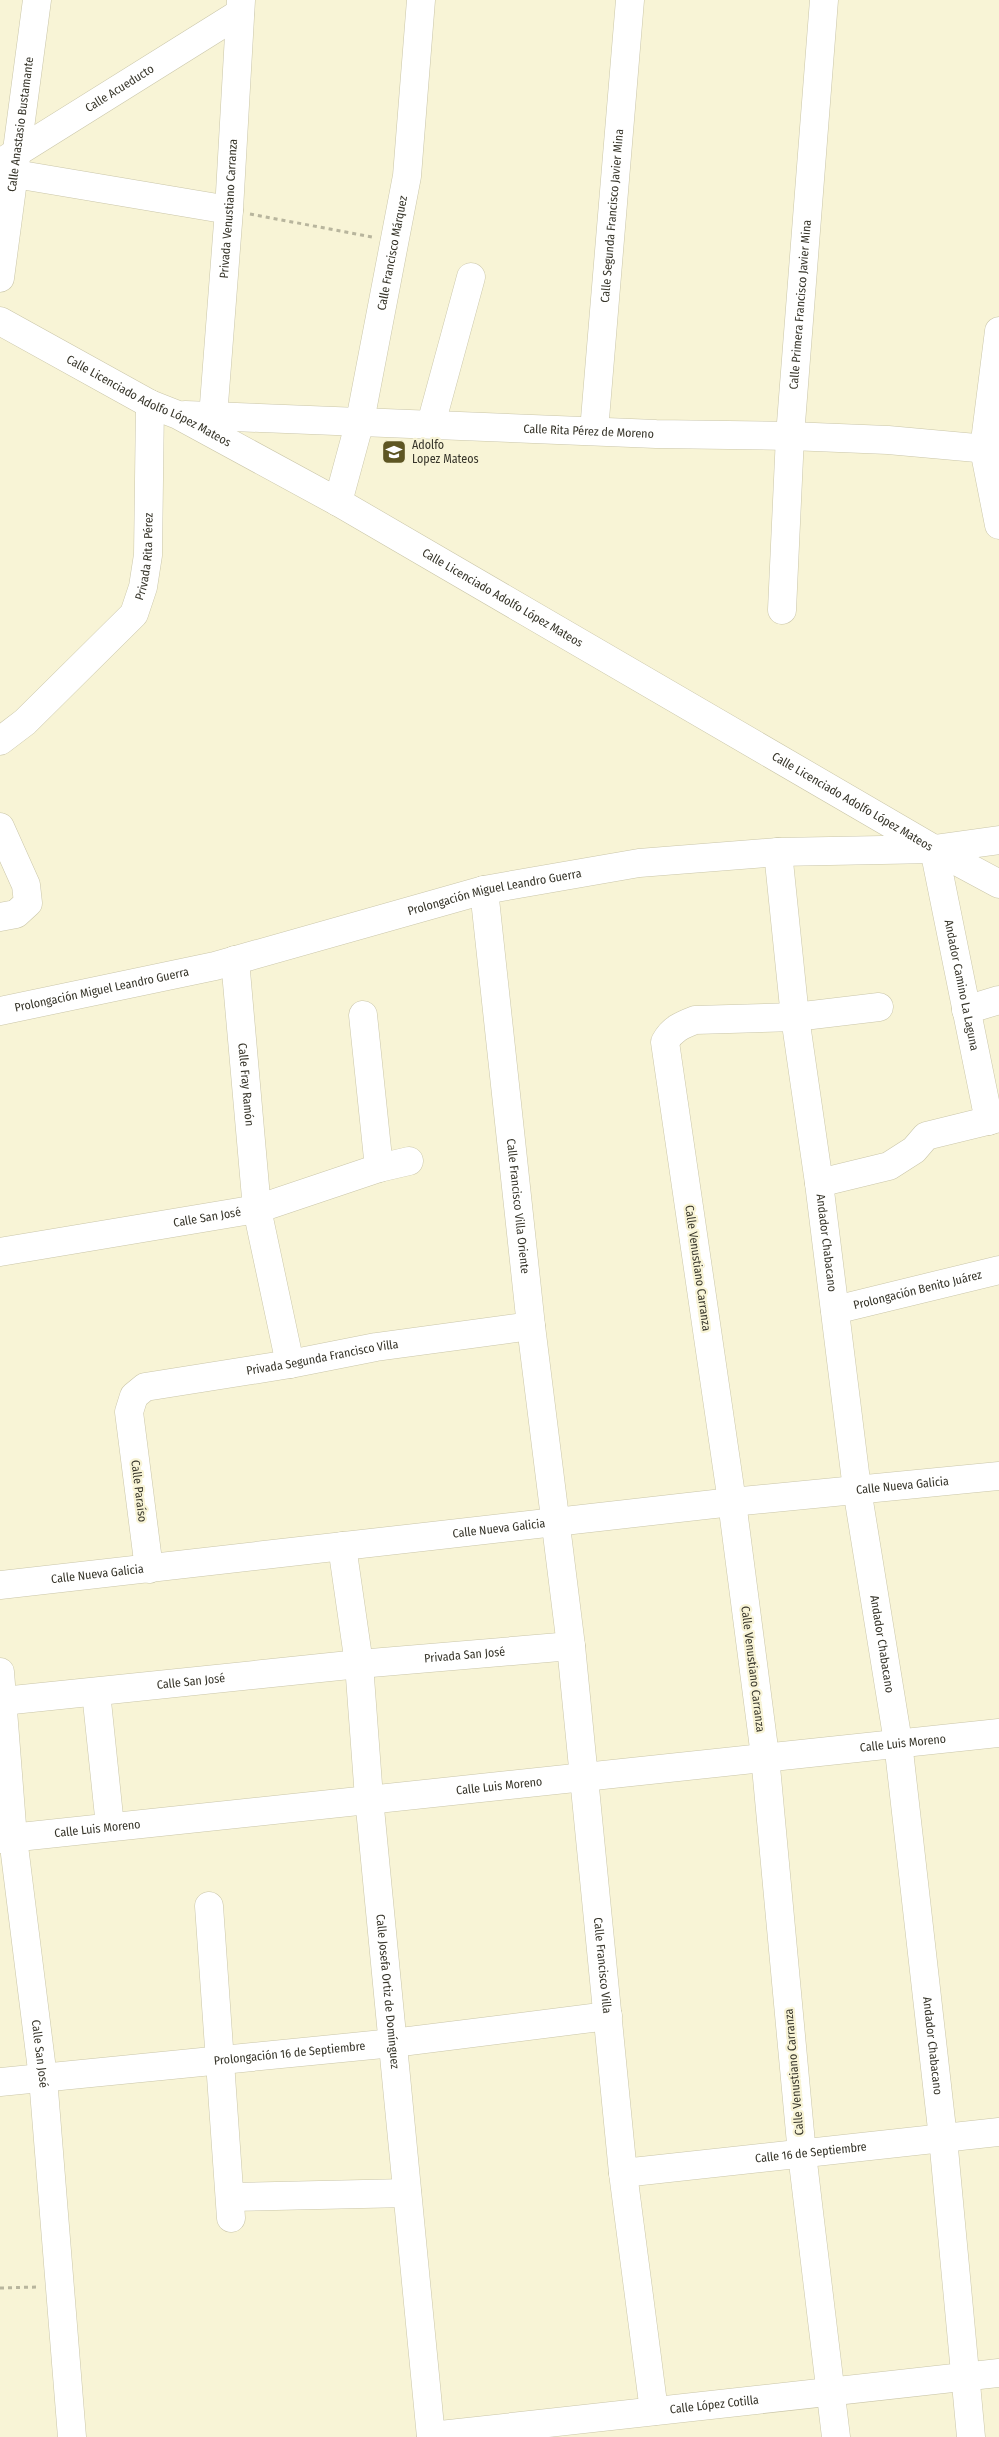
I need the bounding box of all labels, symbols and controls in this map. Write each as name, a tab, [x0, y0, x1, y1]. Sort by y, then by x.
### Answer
street label: Calle Anastasio Bustamante	[5, 56, 36, 193]
street label: Calle Acueducto	[83, 62, 156, 115]
street label: Calle Segunda Francisco Javier Mina	[598, 128, 626, 303]
street label: Privada Venustiano Carranza	[217, 138, 240, 279]
street label: Calle Francisco Márquez	[374, 194, 410, 312]
street label: Calle Primera Francisco Javier Mina	[787, 219, 814, 390]
street label: Calle Licenciado Adolfo López Mateos	[64, 352, 233, 449]
street label: Calle Rita Pérez de Moreno	[523, 422, 654, 441]
place label: Adolfo Lopez Mateos	[412, 438, 479, 466]
school or university icon: Adolfo Lopez Mateos	[381, 439, 407, 465]
street label: Privada Rita Pérez	[132, 512, 156, 602]
street label: Calle Licenciado Adolfo López Mateos	[420, 546, 585, 650]
street label: Calle Licenciado Adolfo López Mateos	[770, 749, 935, 854]
street label: Prolongación Miguel Leandro Guerra	[406, 866, 583, 918]
street label: Andador Camino La Laguna	[941, 919, 982, 1052]
street label: Prolongación Miguel Leandro Guerra	[13, 965, 190, 1015]
street label: Calle Fray Ramón	[235, 1042, 257, 1127]
street label: Calle Francisco Villa Oriente	[504, 1138, 532, 1275]
street label: Andador Chabacano	[813, 1193, 839, 1293]
street label: Calle Venustiano Carranza	[682, 1204, 714, 1332]
street label: Calle San José	[172, 1205, 242, 1230]
street label: Prolongación Benito Juárez	[852, 1267, 983, 1312]
street label: Privada Segunda Francisco Villa	[245, 1337, 399, 1378]
street label: Calle Paraíso	[128, 1459, 150, 1523]
street label: Calle Nueva Galicia	[855, 1474, 950, 1497]
street label: Calle Nueva Galicia	[452, 1516, 546, 1541]
street label: Calle Nueva Galicia	[50, 1562, 145, 1586]
street label: Andador Chabacano	[867, 1594, 897, 1694]
street label: Calle Venustiano Carranza	[738, 1605, 768, 1733]
street label: Privada San José	[424, 1645, 506, 1665]
street label: Calle San José	[156, 1671, 226, 1692]
street label: Calle Luis Moreno	[859, 1732, 947, 1755]
street label: Calle Luis Moreno	[455, 1775, 543, 1798]
street label: Calle Luis Moreno	[54, 1817, 141, 1840]
street label: Calle Josefa Ortiz de Domínguez	[373, 1913, 402, 2070]
street label: Calle Francisco Villa	[591, 1917, 614, 2014]
street label: Andador Chabacano	[920, 1996, 945, 2096]
street label: Calle Venustiano Carranza	[781, 2008, 807, 2136]
street label: Calle San José	[29, 2019, 51, 2088]
street label: Prolongación 16 de Septiembre	[213, 2039, 366, 2068]
street label: Calle 16 de Septiembre	[754, 2139, 867, 2166]
street label: Calle López Cotilla	[669, 2393, 760, 2416]

